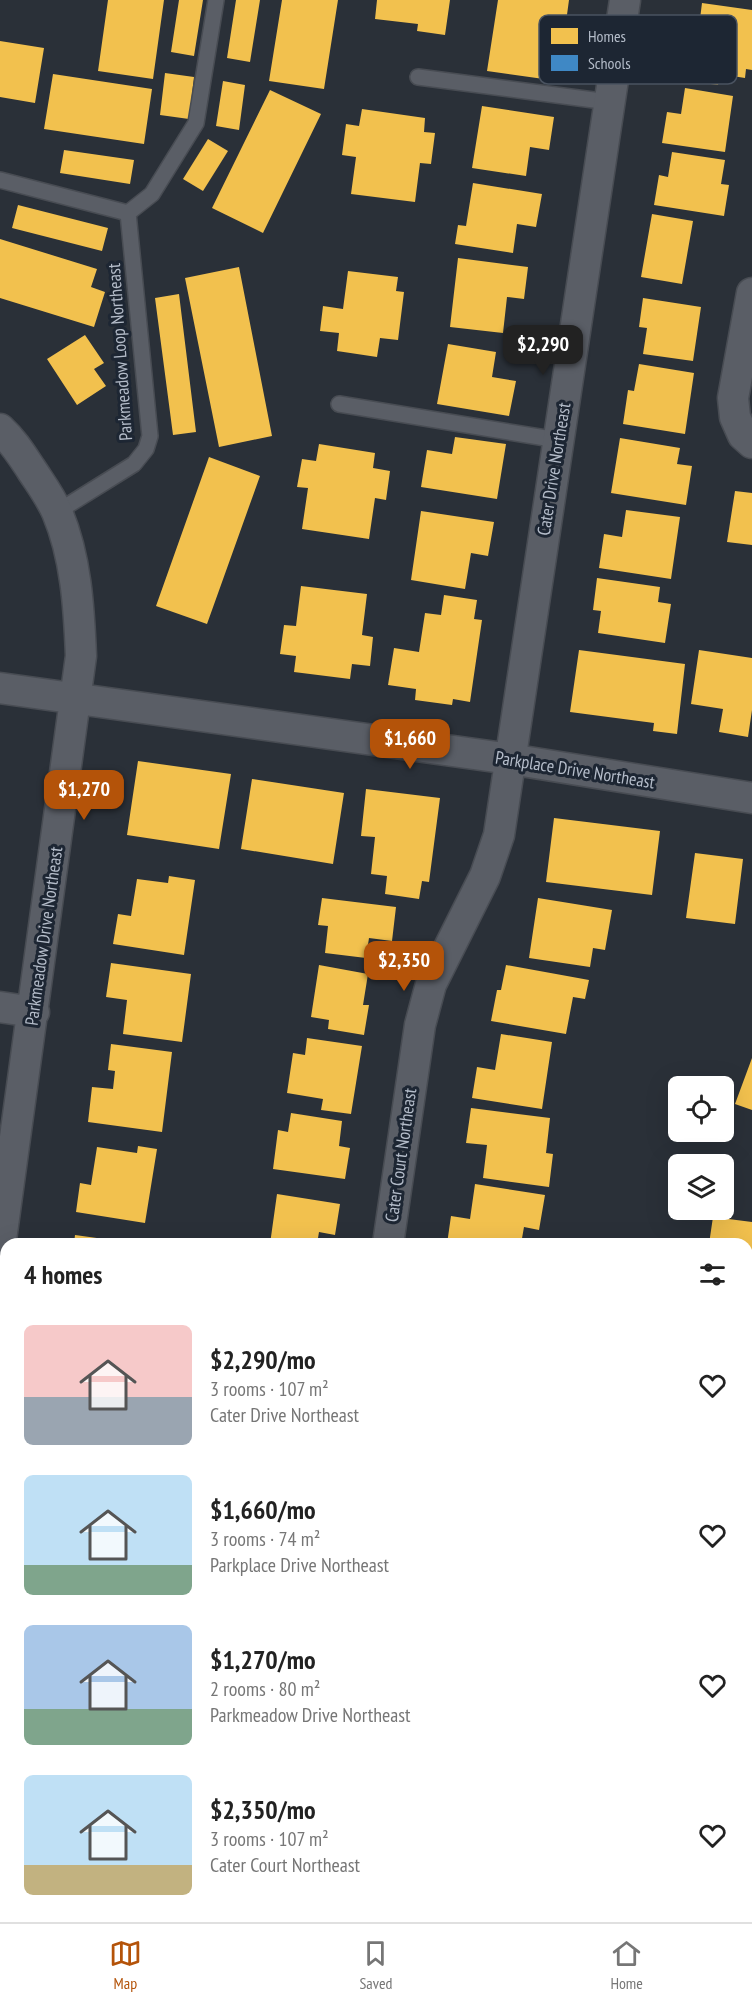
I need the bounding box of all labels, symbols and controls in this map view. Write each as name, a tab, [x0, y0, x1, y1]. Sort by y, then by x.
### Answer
legend	[539, 15, 737, 84]
text: Homes	[588, 26, 626, 46]
text: Schools	[588, 53, 631, 73]
street label: Parkmeadow Loop Northeast	[102, 262, 137, 442]
pin: $2,290	[494, 325, 592, 376]
text: $2,290	[517, 331, 569, 357]
street label: Cater Drive Northeast	[532, 401, 575, 537]
pin: $1,660	[361, 719, 459, 770]
text: $1,660	[384, 725, 436, 751]
street label: Parkplace Drive Northeast	[494, 746, 657, 793]
pin: $1,270	[35, 770, 133, 821]
text: $1,270	[58, 776, 110, 802]
street label: Parkmeadow Drive Northeast	[20, 845, 67, 1027]
pin: $2,350	[355, 941, 453, 992]
text: $2,350	[378, 947, 430, 973]
map controls	[668, 1076, 734, 1220]
button: locate	[668, 1076, 734, 1142]
street label: Cater Court Northeast	[380, 1086, 421, 1223]
button: layers	[668, 1154, 734, 1220]
text: 4 homes	[24, 1258, 102, 1291]
icon: filters	[696, 1258, 729, 1291]
text: $2,290/mo	[210, 1343, 316, 1376]
icon: home	[72, 1349, 144, 1421]
icon: heart	[696, 1369, 729, 1402]
text: 3 rooms · 107 m²	[210, 1376, 329, 1402]
text: Cater Drive Northeast	[210, 1402, 359, 1428]
text: $1,660/mo	[210, 1493, 316, 1526]
icon: home	[72, 1499, 144, 1571]
icon: heart	[696, 1519, 729, 1552]
text: 3 rooms · 74 m²	[210, 1526, 320, 1552]
text: Parkplace Drive Northeast	[210, 1552, 389, 1578]
text: $1,270/mo	[210, 1643, 316, 1676]
icon: home	[72, 1649, 144, 1721]
icon: heart	[696, 1669, 729, 1702]
text: 2 rooms · 80 m²	[210, 1676, 320, 1702]
text: Parkmeadow Drive Northeast	[210, 1702, 411, 1728]
text: $2,350/mo	[210, 1793, 316, 1826]
icon: home	[72, 1799, 144, 1871]
icon: heart	[696, 1819, 729, 1852]
text: 3 rooms · 107 m²	[210, 1826, 329, 1852]
text: Cater Court Northeast	[210, 1852, 360, 1878]
tab: Map	[109, 1937, 142, 1993]
tab: Saved	[359, 1937, 392, 1993]
tab: Home	[610, 1937, 643, 1993]

